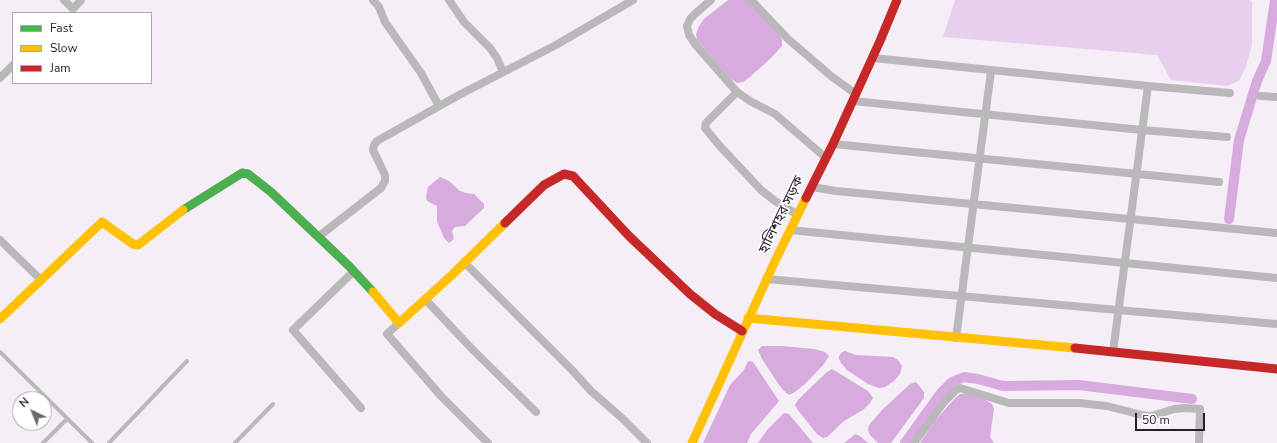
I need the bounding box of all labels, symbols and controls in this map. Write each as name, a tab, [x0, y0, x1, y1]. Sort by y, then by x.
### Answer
legend	[12, 12, 152, 84]
text: Fast	[50, 20, 73, 36]
text: Slow	[50, 40, 78, 56]
text: Jam	[50, 60, 71, 76]
street label: হালিশহর সড়ক	[756, 174, 808, 256]
north arrow	[12, 391, 52, 431]
text: N	[16, 394, 32, 411]
scale bar	[1137, 405, 1207, 431]
text: 50 m	[1142, 412, 1170, 428]

